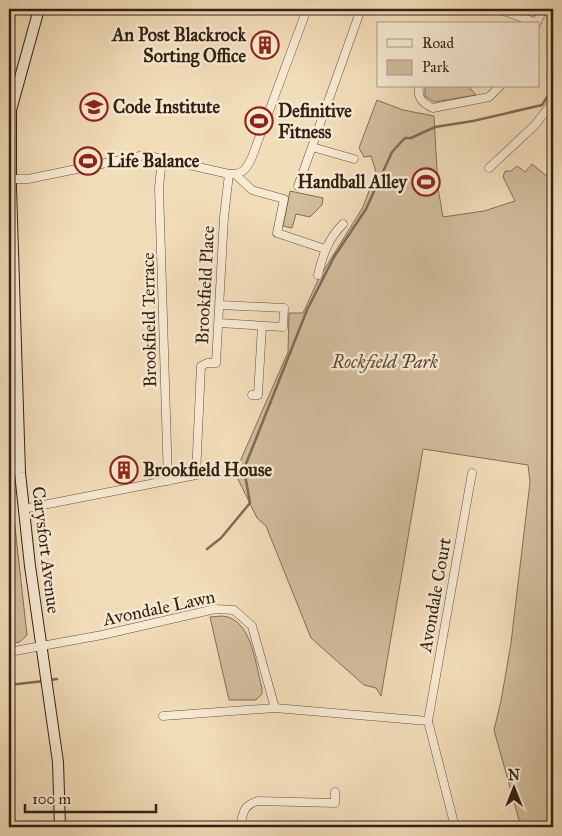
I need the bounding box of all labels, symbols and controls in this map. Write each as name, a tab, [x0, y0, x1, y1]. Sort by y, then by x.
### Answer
legend	[377, 22, 540, 88]
place label: An Post Blackrock Sorting Office	[111, 24, 247, 68]
building icon: An Post Blackrock Sorting Office	[250, 30, 280, 60]
text: Road	[422, 34, 454, 52]
text: Park	[422, 58, 449, 76]
school or university icon: Code Institute	[79, 92, 109, 122]
place label: Code Institute	[113, 96, 220, 118]
place label: Definitive Fitness	[278, 100, 352, 143]
sports icon: Definitive Fitness	[244, 106, 274, 136]
sports icon: Life Balance	[73, 146, 103, 176]
place label: Life Balance	[107, 150, 200, 172]
sports icon: Handball Alley	[411, 167, 441, 197]
place label: Handball Alley	[297, 171, 409, 194]
street label: Brookfield Place	[191, 225, 219, 345]
street label: Brookfield Terrace	[137, 252, 161, 388]
park label: Rockfield Park	[331, 351, 438, 373]
building icon: Brookfield House	[109, 455, 139, 485]
place label: Brookfield House	[143, 459, 273, 481]
street label: Carysfort Avenue	[27, 485, 65, 615]
street label: Avondale Court	[414, 535, 456, 655]
street label: Avondale Lawn	[100, 585, 217, 631]
north arrow	[490, 764, 540, 814]
text: N	[508, 767, 520, 784]
scale bar	[25, 781, 156, 813]
text: 100 m	[32, 790, 72, 808]

